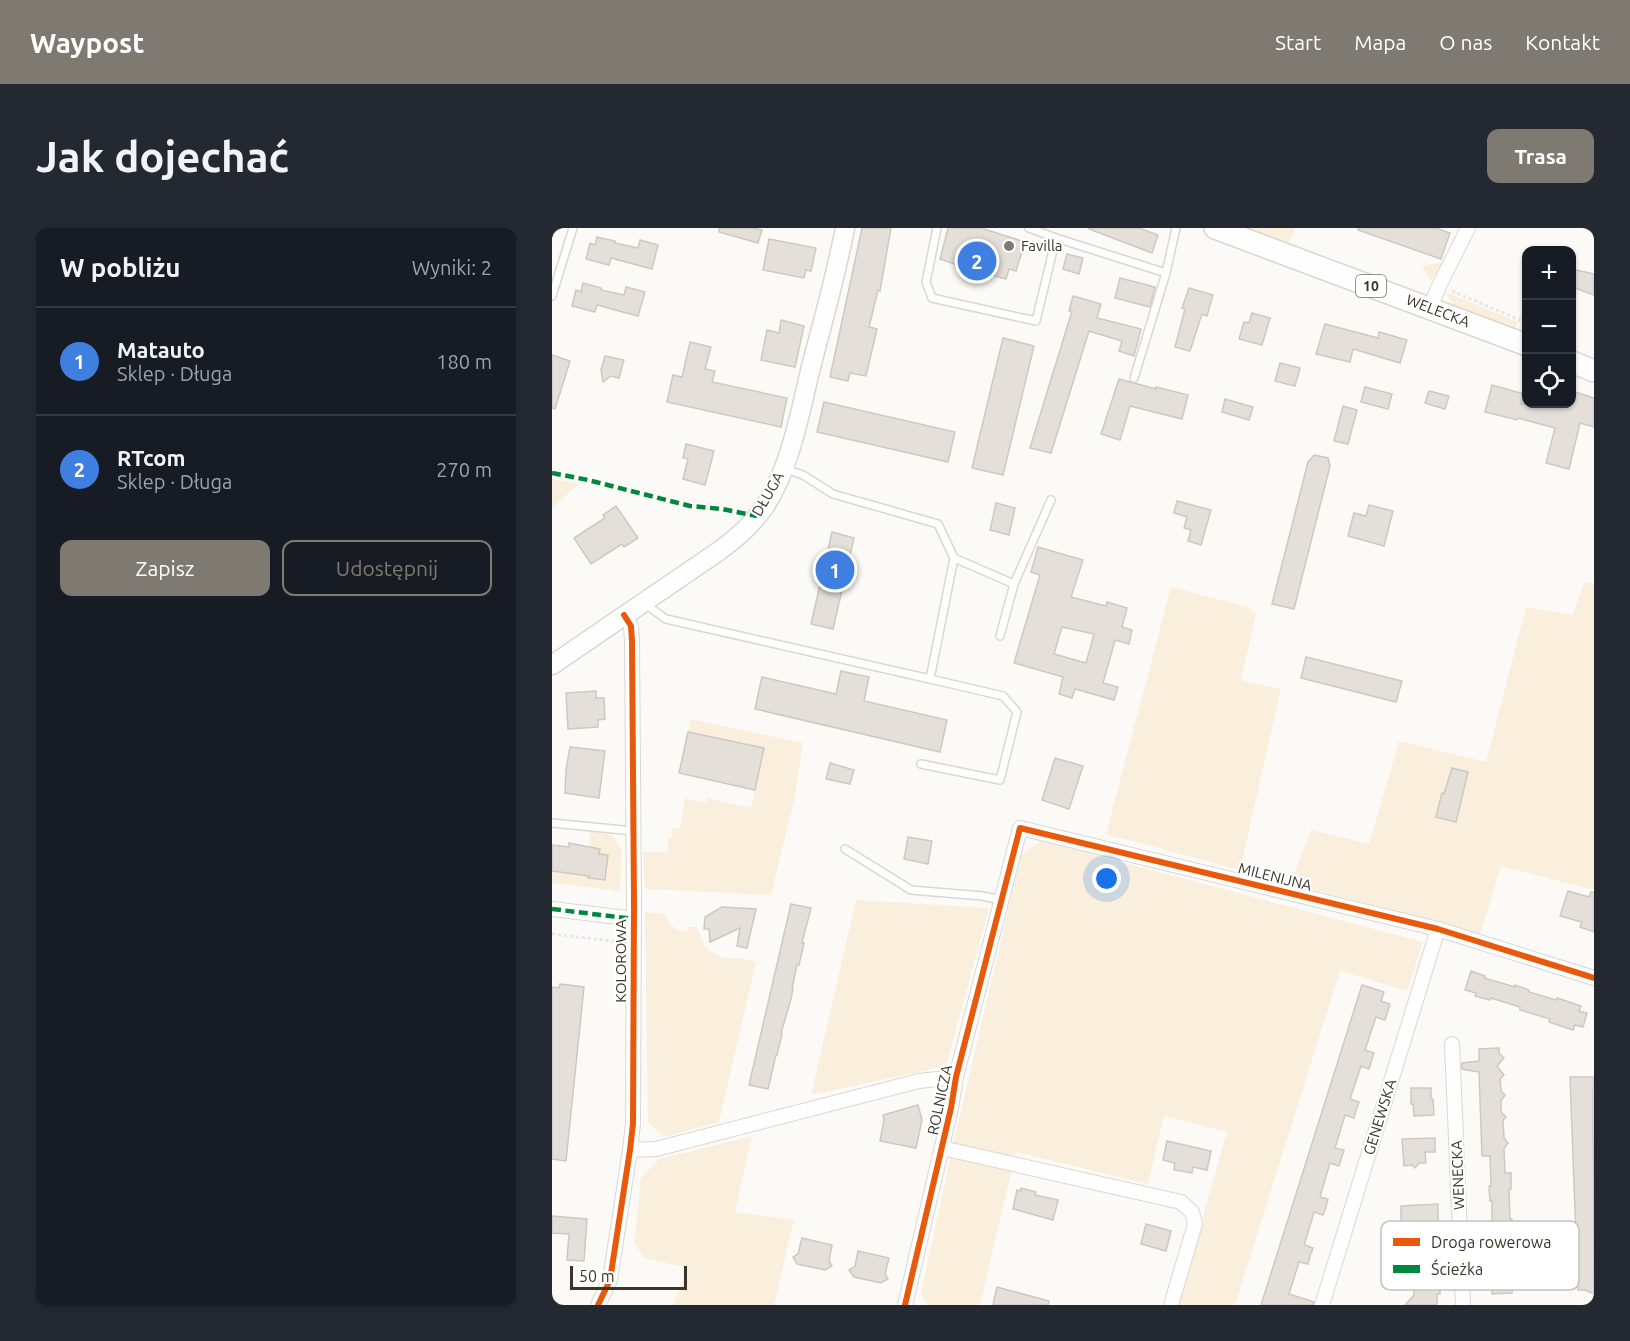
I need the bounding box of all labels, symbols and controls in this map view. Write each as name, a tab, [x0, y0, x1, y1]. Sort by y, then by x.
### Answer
text: Waypost	[30, 27, 144, 58]
text: Start	[1275, 30, 1321, 54]
text: Mapa	[1354, 30, 1406, 54]
text: O nas	[1439, 30, 1492, 54]
text: Kontakt	[1525, 30, 1600, 54]
button: Trasa	[1487, 129, 1594, 183]
text: Jak dojechać	[36, 133, 289, 180]
place label: Favilla	[1021, 237, 1063, 254]
pin: 2	[958, 238, 996, 284]
marker: Favilla	[1002, 239, 1016, 253]
map controls	[1522, 246, 1576, 408]
button: +	[1522, 246, 1576, 300]
text: W pobliżu	[60, 253, 181, 282]
text: Wyniki: 2	[412, 256, 492, 279]
road number: 10	[1356, 275, 1386, 297]
street label: WELECKA	[1404, 291, 1473, 331]
button: −	[1522, 300, 1576, 354]
text: Matauto	[117, 337, 205, 362]
text: 1	[74, 350, 85, 373]
text: 180 m	[436, 350, 492, 373]
button: locate	[1522, 354, 1576, 408]
text: Sklep · Długa	[117, 362, 232, 385]
text: RTcom	[117, 445, 186, 470]
text: 2	[74, 458, 85, 481]
text: 270 m	[436, 458, 492, 481]
street label: DŁUGA	[748, 468, 787, 519]
text: Sklep · Długa	[117, 470, 232, 493]
button: Zapisz	[60, 540, 270, 596]
button: Udostępnij	[282, 540, 492, 596]
pin: 1	[816, 548, 854, 592]
street label: MILENIJNA	[1237, 859, 1314, 894]
your location	[1092, 864, 1121, 893]
street label: KOLOROWA	[612, 919, 629, 1003]
street label: ROLNICZA	[924, 1063, 955, 1136]
street label: GENEWSKA	[1360, 1077, 1399, 1157]
street label: WENECKA	[1448, 1140, 1467, 1210]
legend	[1381, 1221, 1579, 1290]
text: Droga rowerowa	[1431, 1233, 1551, 1251]
text: Ścieżka	[1431, 1259, 1483, 1278]
scale bar	[570, 1263, 687, 1290]
text: 50 m	[579, 1267, 615, 1285]

